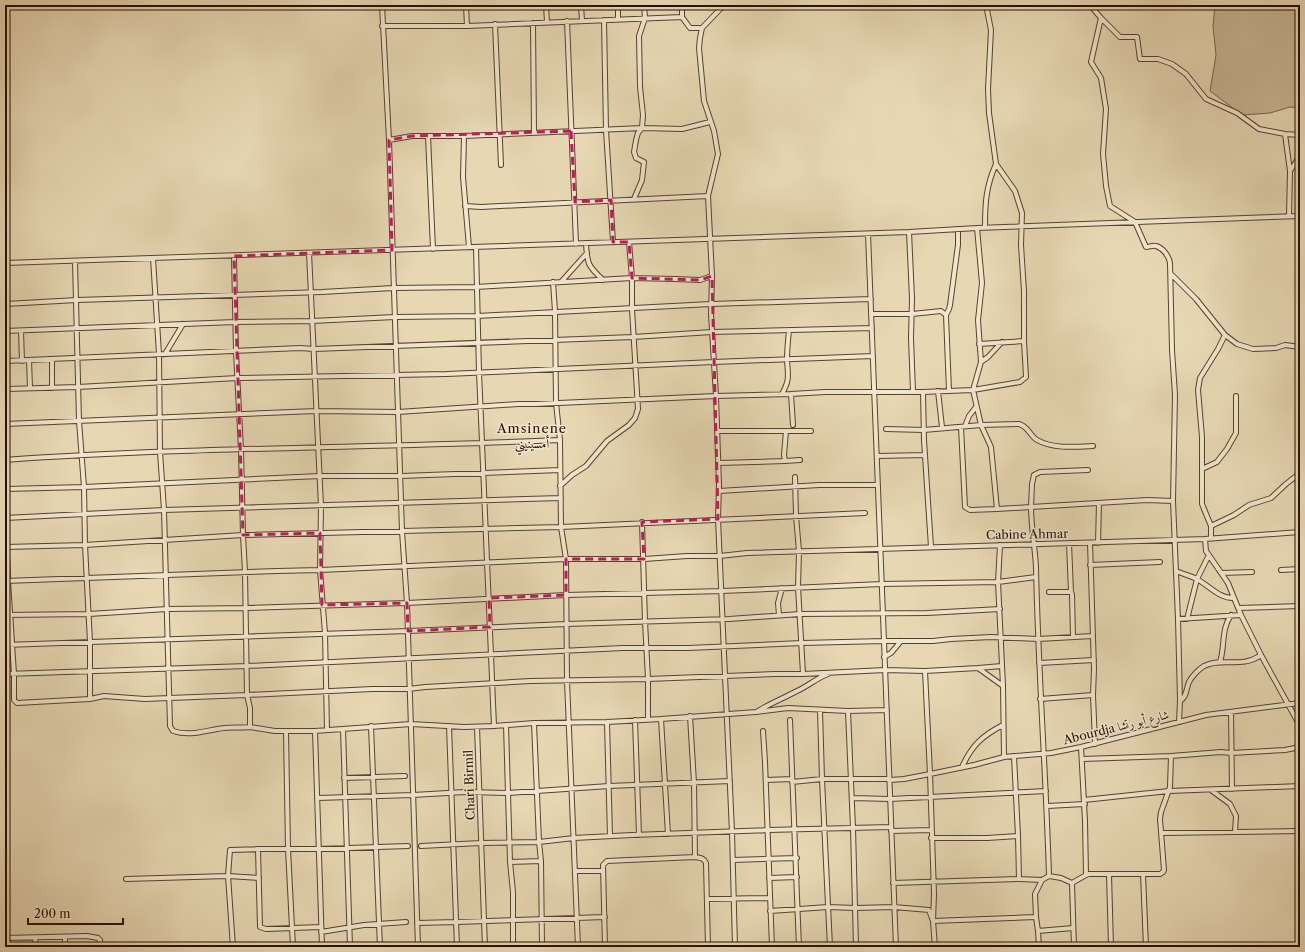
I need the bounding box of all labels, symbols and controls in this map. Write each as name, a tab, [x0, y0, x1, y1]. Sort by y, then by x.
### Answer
district label: Amsinene أمسينيني	[496, 420, 567, 455]
street label: Cabine Ahmar	[986, 526, 1068, 542]
street label: Abourdja شارع أبو رتشا	[1061, 707, 1172, 752]
street label: Chari Birmil	[460, 749, 478, 820]
scale bar	[28, 900, 123, 926]
text: 200 m	[34, 906, 71, 921]

